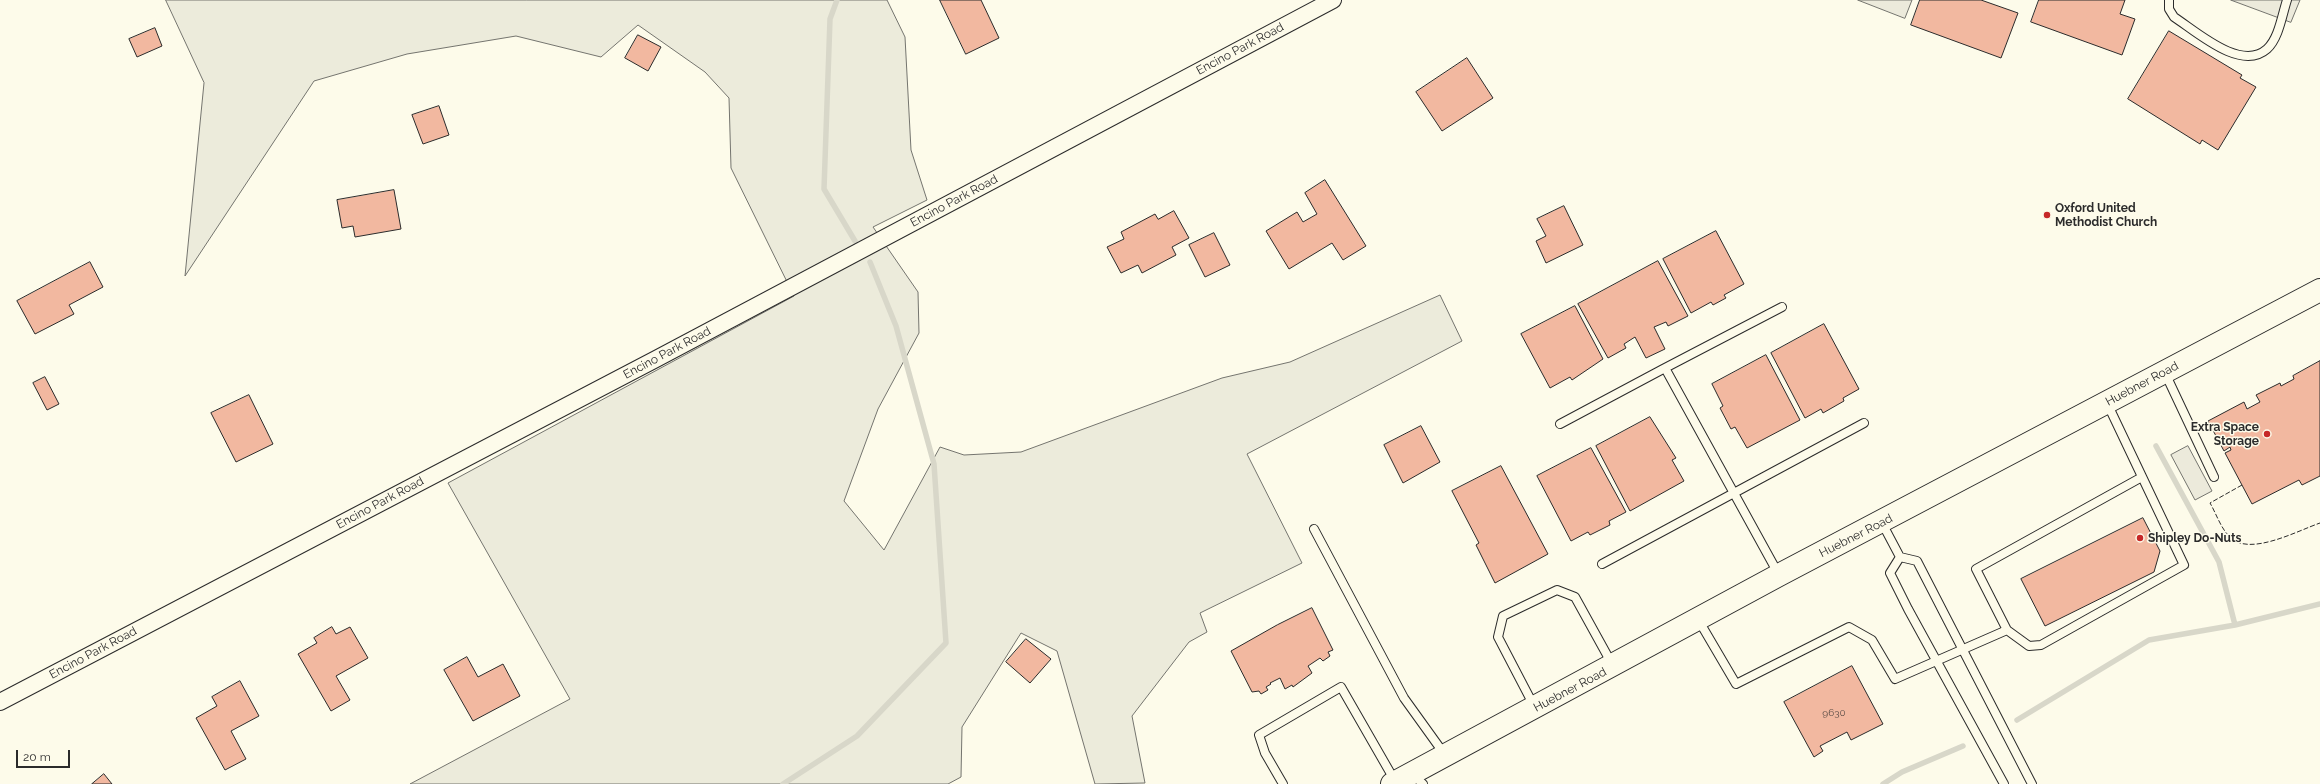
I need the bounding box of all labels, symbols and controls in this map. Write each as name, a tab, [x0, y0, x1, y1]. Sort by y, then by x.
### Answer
street label: Encino Park Road	[1194, 20, 1286, 78]
street label: Encino Park Road	[908, 172, 1000, 230]
place label: Oxford United Methodist Church	[2055, 201, 2157, 229]
marker: Oxford United Methodist Church	[2042, 210, 2052, 220]
street label: Encino Park Road	[621, 324, 713, 382]
street label: Huebner Road	[2103, 359, 2181, 409]
place label: Extra Space Storage	[2191, 420, 2259, 448]
marker: Extra Space Storage	[2262, 429, 2272, 439]
street label: Encino Park Road	[334, 474, 426, 532]
street label: Huebner Road	[1817, 511, 1895, 561]
place label: Shipley Do-Nuts	[2148, 531, 2241, 545]
marker: Shipley Do-Nuts	[2135, 533, 2145, 543]
street label: Encino Park Road	[47, 624, 139, 682]
street label: Huebner Road	[1531, 665, 1609, 715]
house number: 9630	[1822, 707, 1846, 719]
scale bar	[18, 742, 72, 768]
text: 20 m	[23, 750, 51, 764]

